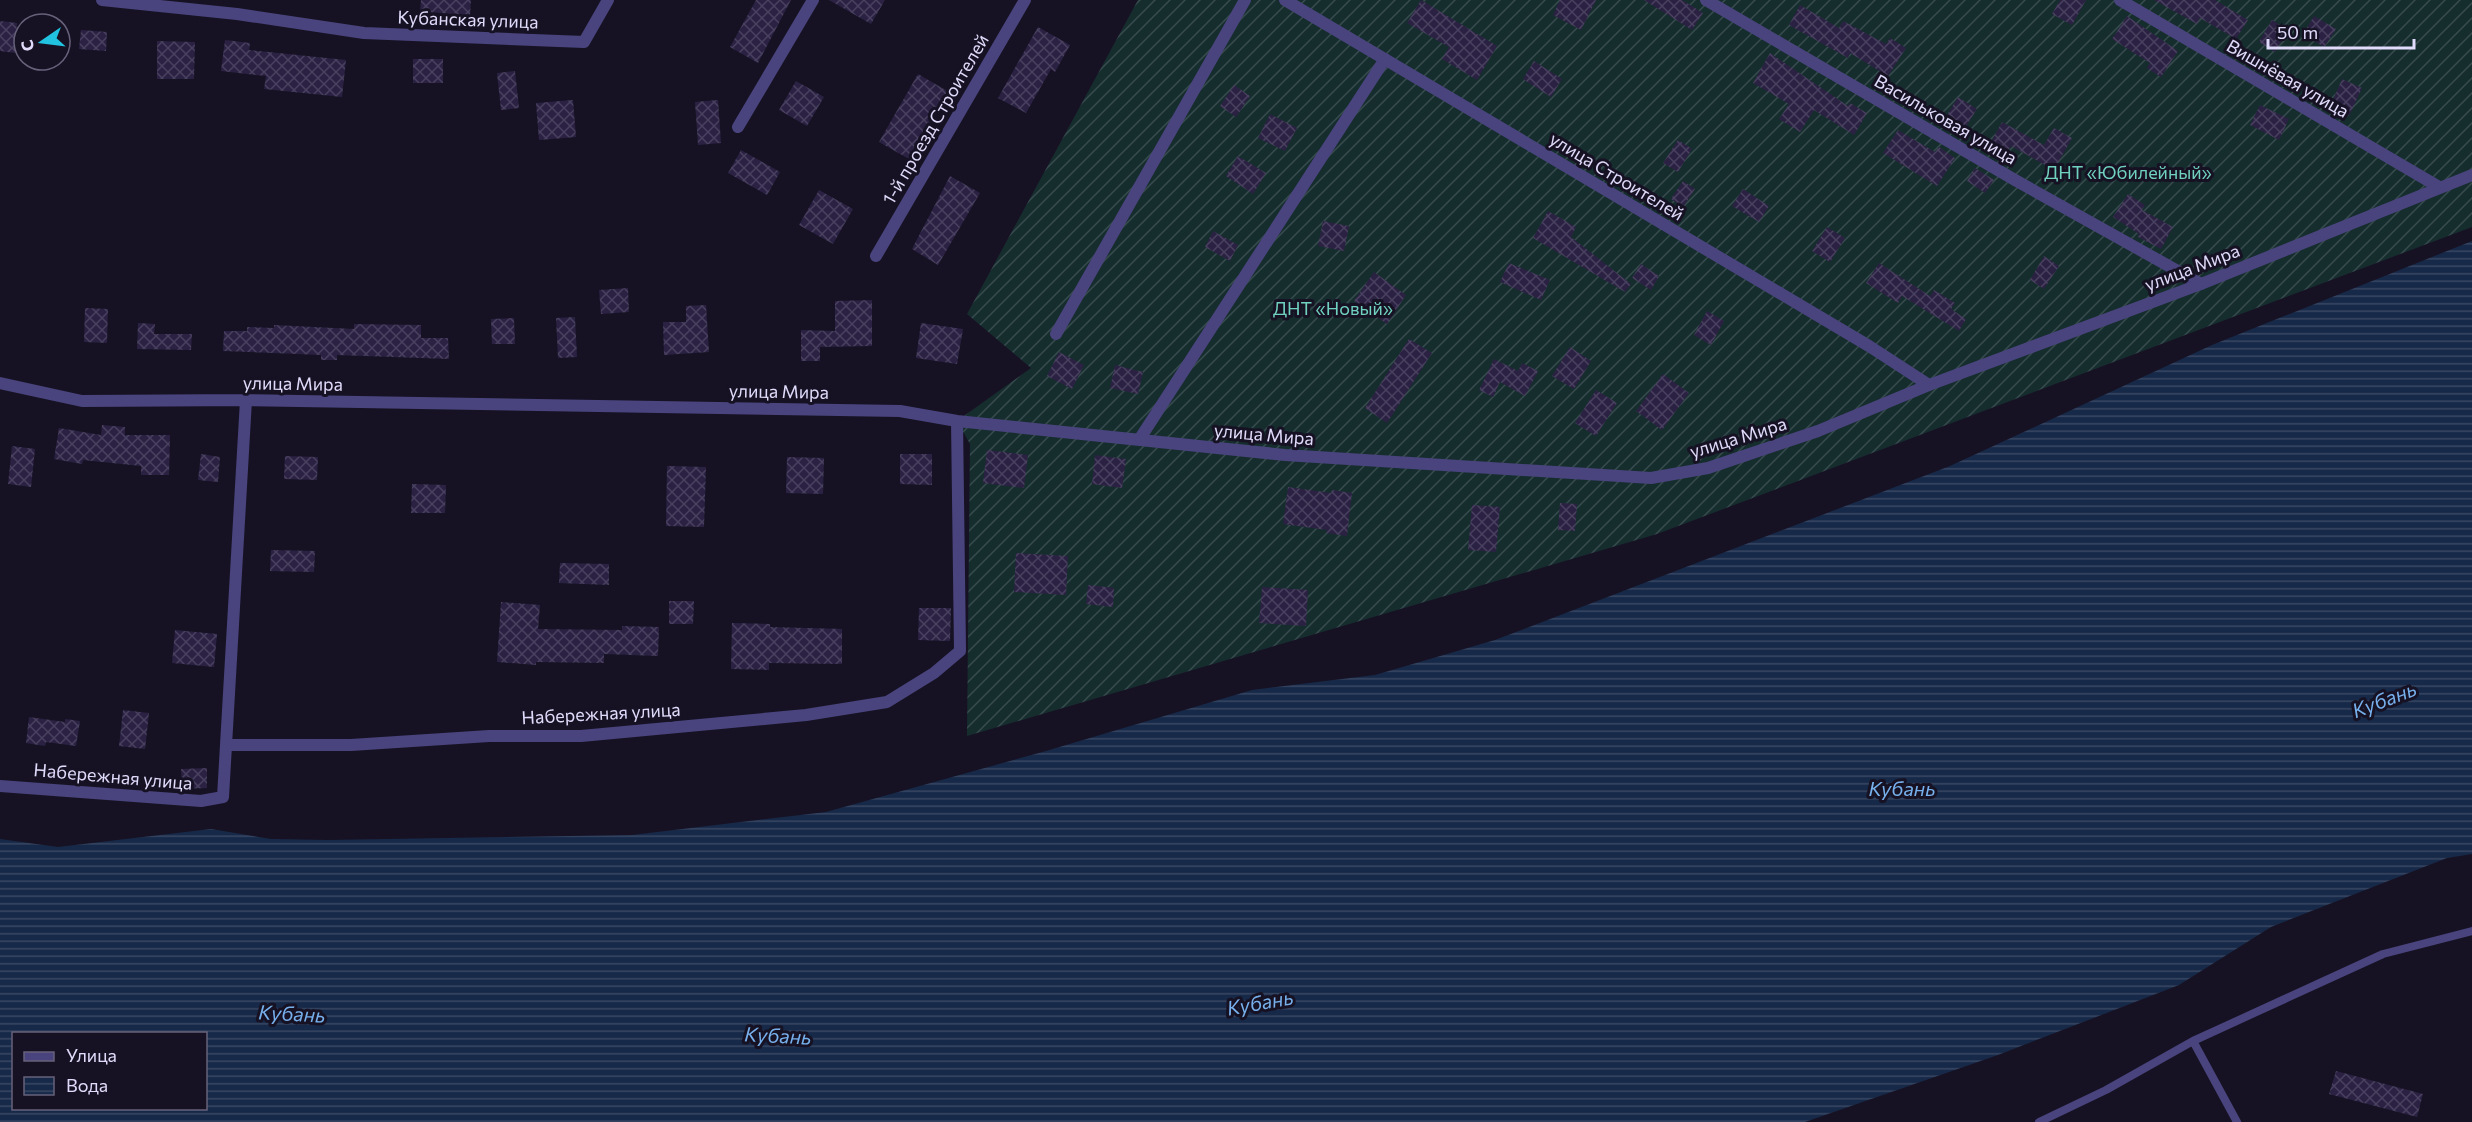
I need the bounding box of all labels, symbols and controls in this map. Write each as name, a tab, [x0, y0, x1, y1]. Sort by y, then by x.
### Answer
street label: Кубанская улица	[397, 6, 539, 32]
north arrow	[12, 12, 72, 72]
scale bar	[2268, 12, 2414, 50]
text: 50 m	[2277, 21, 2318, 43]
street label: 1-й проезд Строителей	[877, 30, 993, 208]
street label: Вишнёвая улица	[2223, 34, 2353, 122]
text: С	[16, 38, 38, 53]
street label: Васильковая улица	[1871, 69, 2021, 169]
street label: улица Строителей	[1546, 127, 1688, 225]
park label: ДНТ «Юбилейный»	[2044, 161, 2212, 183]
street label: улица Мира	[2141, 239, 2243, 295]
park label: ДНТ «Новый»	[1273, 297, 1393, 319]
street label: улица Мира	[243, 371, 343, 395]
street label: улица Мира	[729, 379, 829, 403]
street label: улица Мира	[1687, 412, 1789, 462]
street label: улица Мира	[1213, 419, 1315, 449]
water label: Кубань	[2348, 676, 2420, 722]
street label: Набережная улица	[521, 698, 681, 728]
street label: Набережная улица	[33, 758, 193, 794]
water label: Кубань	[1868, 776, 1936, 800]
water label: Кубань	[1225, 984, 1295, 1020]
water label: Кубань	[258, 999, 326, 1027]
water label: Кубань	[744, 1021, 812, 1049]
legend	[12, 1032, 207, 1110]
text: Улица	[66, 1044, 117, 1066]
text: Вода	[66, 1074, 108, 1096]

